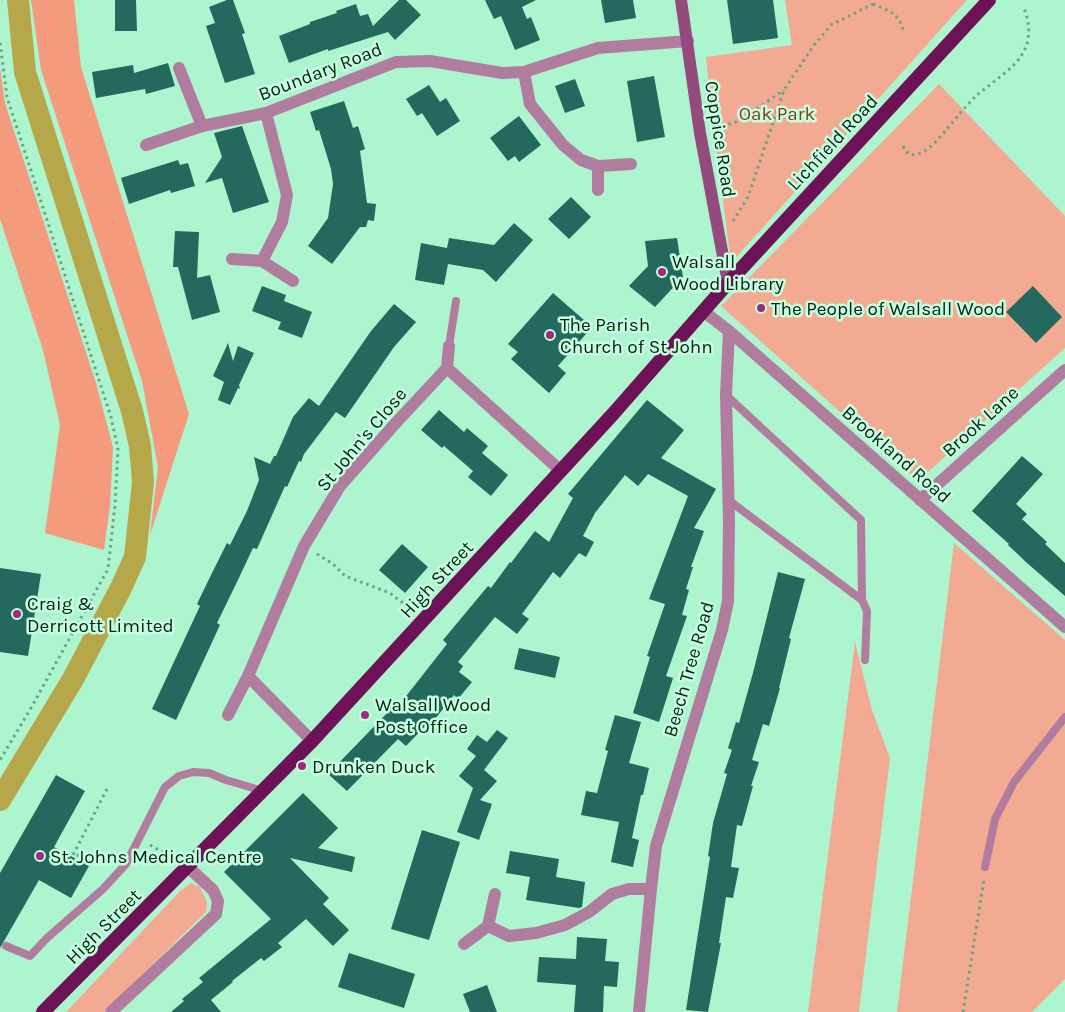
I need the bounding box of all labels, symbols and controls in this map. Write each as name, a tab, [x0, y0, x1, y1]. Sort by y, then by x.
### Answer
street label: Boundary Road	[255, 38, 385, 106]
street label: Coppice Road	[700, 79, 740, 199]
street label: Lichfield Road	[783, 90, 883, 195]
park label: Oak Park	[739, 103, 816, 125]
place label: Walsall Wood Library	[672, 251, 784, 295]
marker: Walsall Wood Library	[656, 266, 668, 278]
place label: The People of Walsall Wood	[771, 298, 1005, 320]
marker: The People of Walsall Wood	[755, 302, 767, 314]
place label: The Parish Church of St John	[560, 314, 713, 358]
marker: The Parish Church of St John	[544, 329, 556, 341]
street label: Brook Lane	[938, 382, 1023, 462]
street label: St John's Close	[312, 383, 411, 496]
street label: Brookland Road	[837, 402, 955, 508]
street label: High Street	[396, 537, 478, 623]
place label: Craig & Derricott Limited	[27, 593, 174, 637]
street label: Beech Tree Road	[659, 599, 719, 740]
marker: Craig & Derricott Limited	[11, 608, 23, 620]
place label: Walsall Wood Post Office	[375, 694, 491, 738]
marker: Walsall Wood Post Office	[359, 709, 371, 721]
place label: Drunken Duck	[312, 756, 436, 778]
marker: Drunken Duck	[296, 760, 308, 772]
place label: St. Johns Medical Centre	[50, 846, 262, 868]
marker: St. Johns Medical Centre	[34, 850, 46, 862]
street label: High Street	[62, 885, 146, 969]

